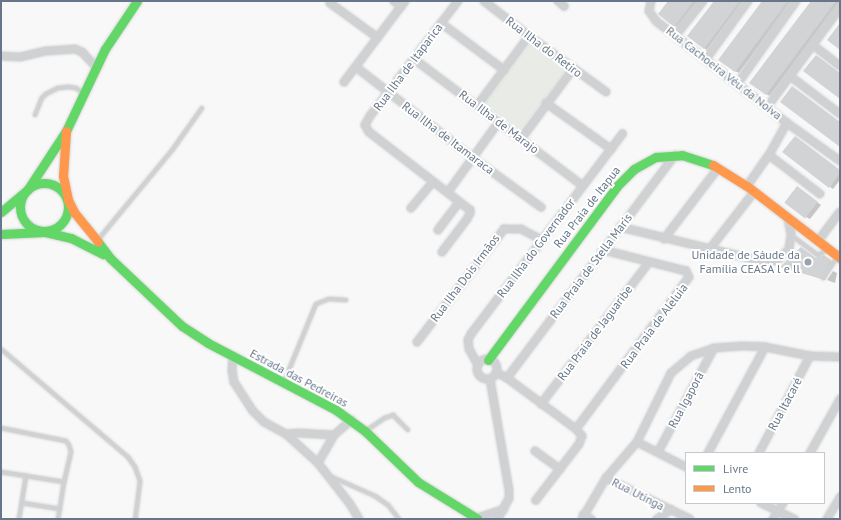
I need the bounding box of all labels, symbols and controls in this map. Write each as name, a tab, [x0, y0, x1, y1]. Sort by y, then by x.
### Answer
street label: Rua Ilha do Retiro	[503, 14, 585, 80]
street label: Rua Ilha de Itaparica	[370, 20, 446, 114]
street label: Rua Cachoeira Véu da Noiva	[663, 23, 785, 123]
street label: Rua Ilha de Marajo	[456, 87, 542, 157]
street label: Rua Ilha de Itamaraca	[399, 99, 497, 177]
street label: Rua Praia de Itapua	[551, 163, 623, 251]
street label: Rua Ilha do Governador	[494, 196, 578, 300]
street label: Rua Praia de Stella Maris	[547, 211, 635, 321]
street label: Rua Ilha Dois Irmãos	[427, 231, 503, 325]
place label: Unidade de Sáude da Família CEASA l e ll	[692, 248, 800, 276]
marker: Unidade de Sáude da Família CEASA l e ll	[803, 257, 813, 267]
street label: Rua Praia de Aleluia	[617, 281, 691, 371]
street label: Rua Praia de Jaguaribe	[555, 283, 635, 383]
street label: Estrada das Pedreiras	[247, 346, 351, 410]
street label: Rua Igaporã	[665, 369, 707, 431]
street label: Rua Itacaré	[765, 375, 805, 433]
legend	[685, 452, 825, 504]
text: Livre	[723, 461, 748, 476]
street label: Rua Utinga	[609, 475, 667, 513]
text: Lento	[723, 481, 752, 496]

